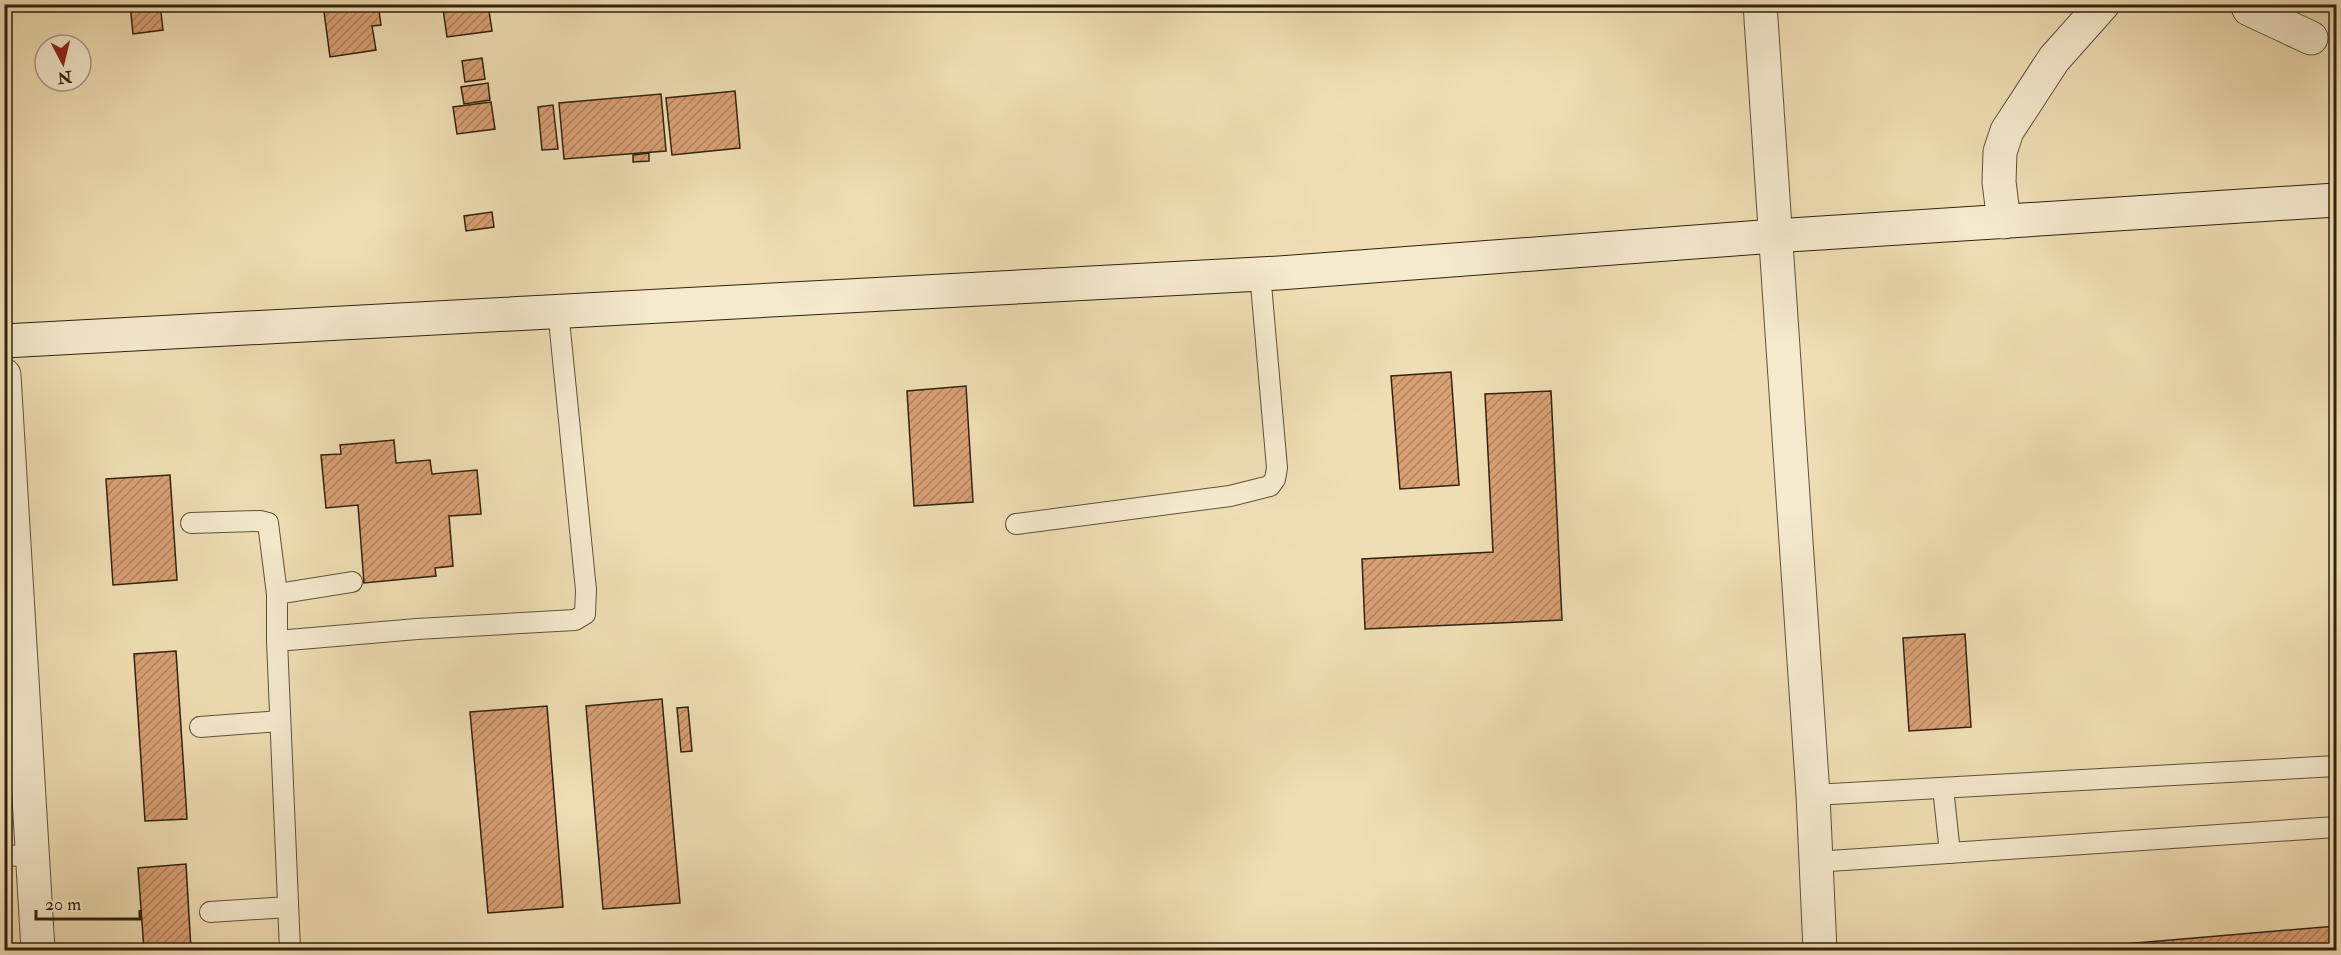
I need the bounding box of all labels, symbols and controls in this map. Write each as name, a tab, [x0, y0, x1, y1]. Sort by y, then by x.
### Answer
north arrow	[33, 33, 93, 93]
text: N	[56, 66, 74, 88]
scale bar	[36, 883, 140, 921]
text: 20 m	[45, 893, 81, 916]

